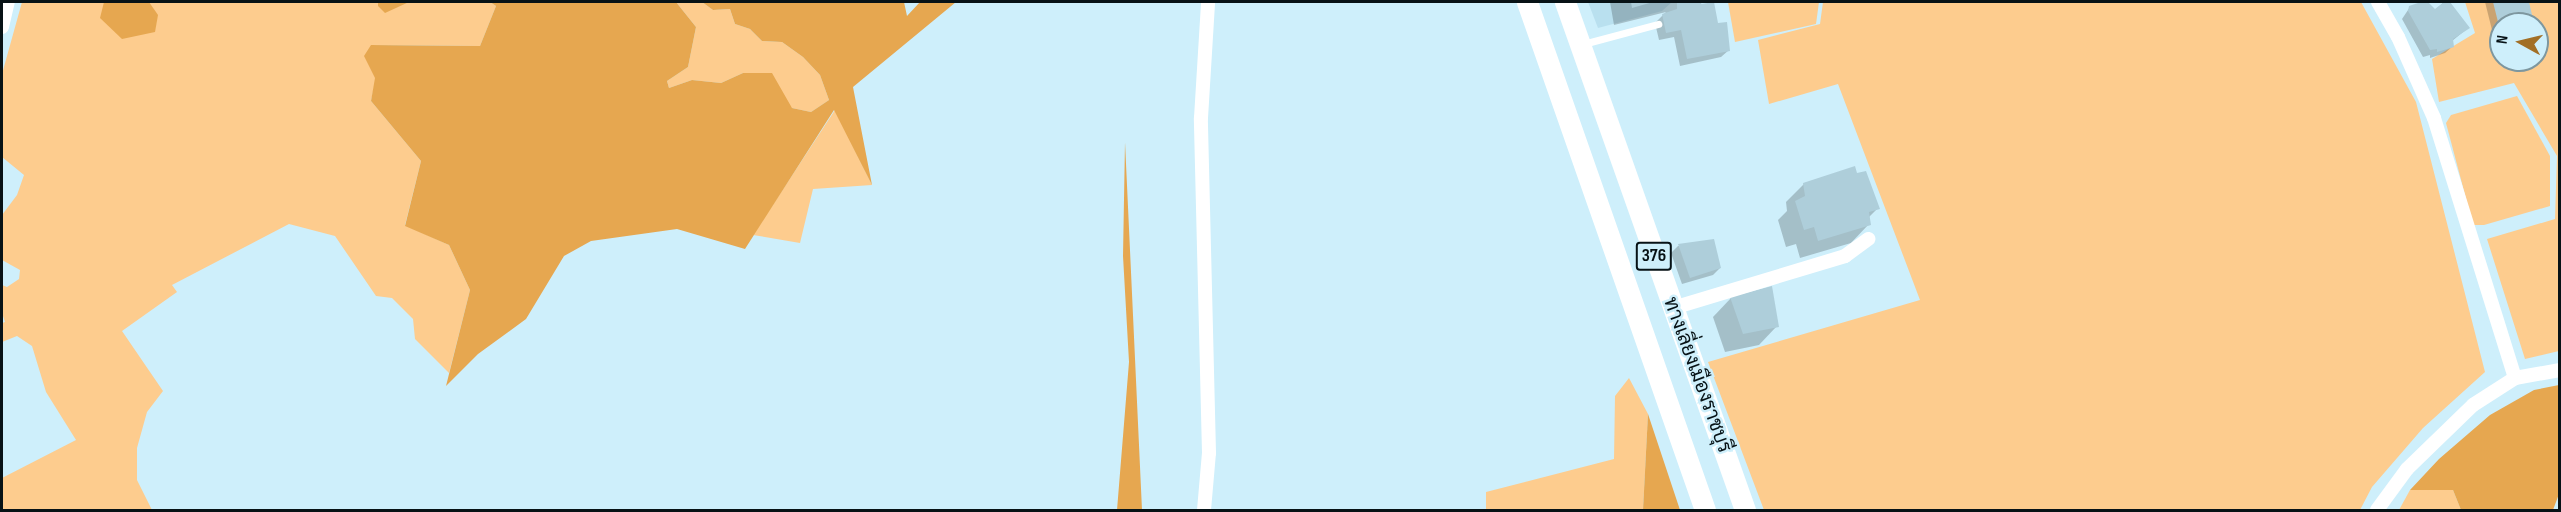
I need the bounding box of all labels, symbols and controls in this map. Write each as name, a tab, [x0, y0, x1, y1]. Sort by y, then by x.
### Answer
north arrow	[2489, 12, 2549, 72]
text: N	[2493, 34, 2513, 45]
road number: 376	[1634, 241, 1674, 271]
street label: ทางเลี่ยงเมืองราชบุรี	[1658, 294, 1736, 456]

